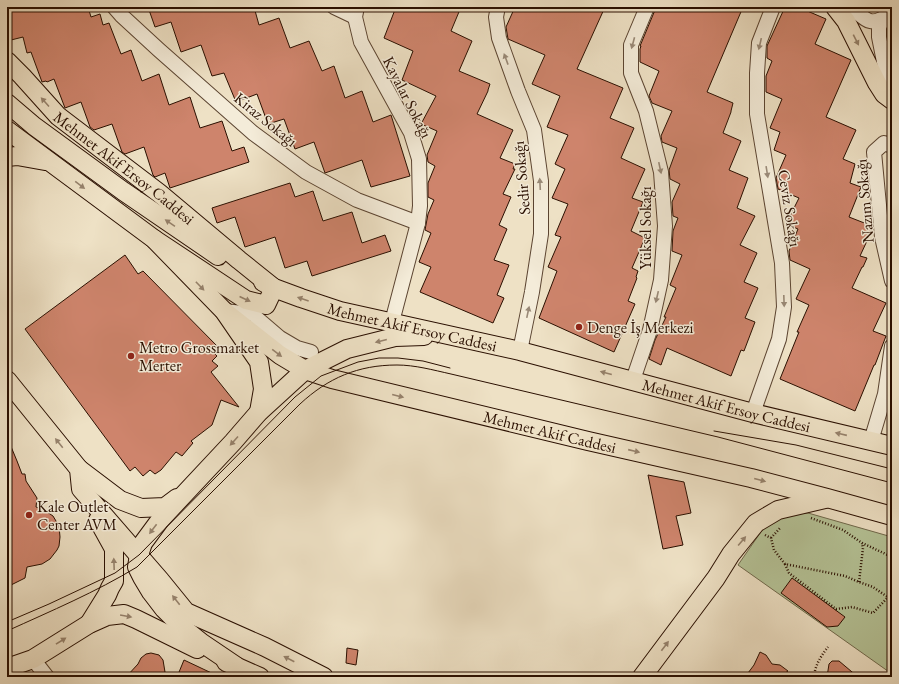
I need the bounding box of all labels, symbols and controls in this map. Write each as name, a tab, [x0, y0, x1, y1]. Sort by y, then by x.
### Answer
one-way arrow	[852, 34, 859, 46]
one-way arrow	[629, 37, 635, 49]
one-way arrow	[757, 37, 763, 50]
street label: Kayalar Sokağı	[378, 53, 437, 142]
one-way arrow	[503, 53, 509, 65]
street label: Kiraz Sokağı	[230, 88, 302, 151]
one-way arrow	[41, 97, 50, 108]
street label: Mehmet Akif Ersoy Caddesi	[49, 107, 199, 229]
street label: Sedir Sokağı	[508, 140, 535, 216]
street label: Nazım Sokağı	[850, 158, 879, 244]
one-way arrow	[658, 162, 664, 174]
one-way arrow	[764, 166, 770, 179]
street label: Ceviz Sokağı	[773, 168, 806, 248]
one-way arrow	[537, 178, 544, 190]
one-way arrow	[74, 180, 85, 189]
street label: Yüksel Sokağı	[635, 186, 656, 270]
one-way arrow	[164, 219, 175, 227]
one-way arrow	[195, 281, 205, 291]
one-way arrow	[654, 291, 660, 303]
one-way arrow	[297, 295, 309, 301]
one-way arrow	[780, 295, 787, 307]
one-way arrow	[240, 296, 252, 302]
street label: Mehmet Akif Ersoy Caddesi	[325, 298, 499, 357]
one-way arrow	[525, 306, 531, 319]
place label: Denge İş Merkezi	[587, 317, 693, 338]
marker: Denge İş Merkezi	[574, 322, 584, 332]
place label: Metro Grossmarket Merter	[139, 337, 259, 376]
one-way arrow	[374, 338, 387, 344]
one-way arrow	[271, 348, 282, 357]
marker: Metro Grossmarket Merter	[126, 351, 136, 361]
one-way arrow	[600, 370, 612, 376]
street label: Mehmet Akif Ersoy Caddesi	[640, 374, 813, 437]
one-way arrow	[392, 393, 404, 399]
street label: Mehmet Akif Caddesi	[481, 406, 618, 458]
one-way arrow	[834, 431, 846, 437]
one-way arrow	[230, 437, 239, 446]
one-way arrow	[54, 438, 63, 449]
one-way arrow	[628, 449, 640, 455]
one-way arrow	[755, 477, 767, 483]
place label: Kale Outlet Center AVM	[37, 496, 117, 535]
marker: Kale Outlet Center AVM	[24, 510, 34, 520]
one-way arrow	[149, 524, 157, 534]
one-way arrow	[737, 535, 746, 546]
one-way arrow	[111, 558, 118, 570]
one-way arrow	[171, 594, 180, 605]
one-way arrow	[120, 613, 132, 619]
one-way arrow	[55, 638, 67, 645]
one-way arrow	[661, 640, 669, 651]
one-way arrow	[284, 656, 295, 662]

